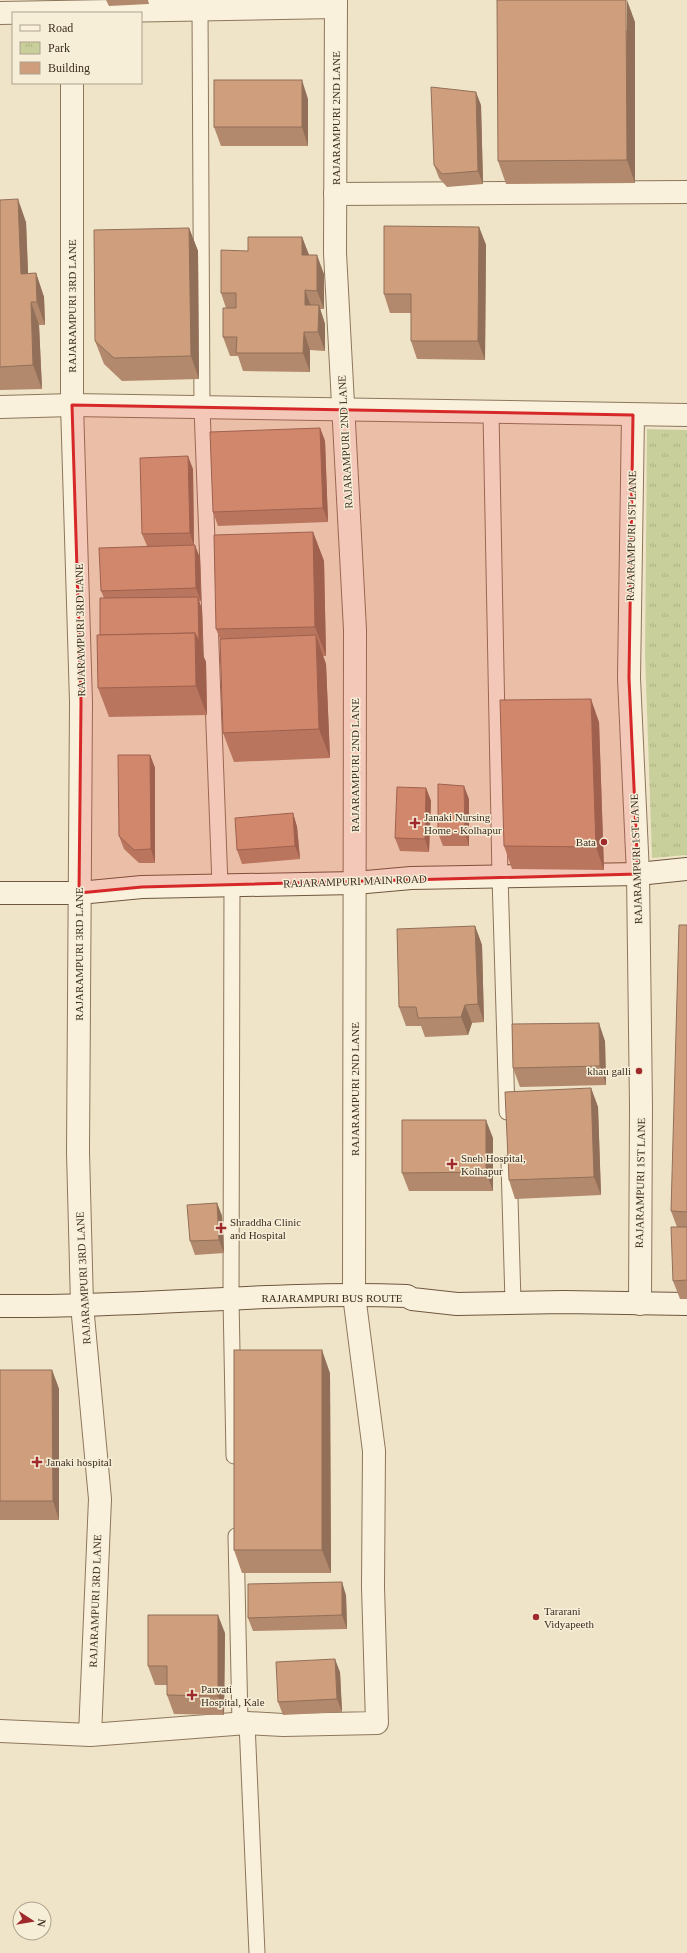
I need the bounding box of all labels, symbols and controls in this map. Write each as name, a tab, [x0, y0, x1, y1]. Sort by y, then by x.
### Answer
legend	[12, 12, 142, 84]
text: Road	[48, 21, 73, 35]
text: Park	[48, 41, 70, 55]
street label: RAJARAMPURI 2ND LANE	[330, 51, 342, 185]
text: Building	[48, 61, 90, 75]
street label: RAJARAMPURI 3RD LANE	[66, 239, 78, 373]
street label: RAJARAMPURI 2ND LANE	[335, 375, 354, 509]
street label: RAJARAMPURI 1ST LANE	[624, 470, 638, 601]
street label: RAJARAMPURI 3RD LANE	[73, 563, 87, 697]
street label: RAJARAMPURI 2ND LANE	[349, 698, 361, 832]
street label: RAJARAMPURI 1ST LANE	[628, 793, 644, 924]
place label: Janaki Nursing Home - Kolhapur	[424, 811, 502, 836]
marker: Janaki Nursing Home - Kolhapur	[409, 817, 421, 829]
place label: Bata	[576, 836, 596, 848]
marker: Bata	[599, 837, 609, 847]
street label: RAJARAMPURI MAIN ROAD	[283, 872, 427, 890]
street label: RAJARAMPURI 3RD LANE	[73, 887, 85, 1021]
street label: RAJARAMPURI 2ND LANE	[349, 1022, 361, 1156]
place label: khau galli	[587, 1065, 631, 1077]
marker: khau galli	[634, 1066, 644, 1076]
street label: RAJARAMPURI 1ST LANE	[633, 1117, 647, 1248]
place label: Sneh Hospital, Kolhapur	[461, 1152, 526, 1177]
marker: Sneh Hospital, Kolhapur	[446, 1158, 458, 1170]
street label: RAJARAMPURI 3RD LANE	[74, 1211, 92, 1345]
place label: Shraddha Clinic and Hospital	[230, 1216, 301, 1241]
marker: Shraddha Clinic and Hospital	[215, 1222, 227, 1234]
street label: RAJARAMPURI BUS ROUTE	[261, 1292, 403, 1304]
marker: Janaki hospital	[31, 1456, 43, 1468]
place label: Janaki hospital	[46, 1456, 112, 1468]
street label: RAJARAMPURI 3RD LANE	[87, 1534, 103, 1668]
place label: Tararani Vidyapeeth	[544, 1605, 595, 1630]
marker: Tararani Vidyapeeth	[531, 1612, 541, 1622]
place label: Parvati Hospital, Kale	[201, 1683, 265, 1708]
marker: Parvati Hospital, Kale	[186, 1689, 198, 1701]
north arrow	[12, 1901, 52, 1941]
text: N	[35, 1918, 48, 1928]

